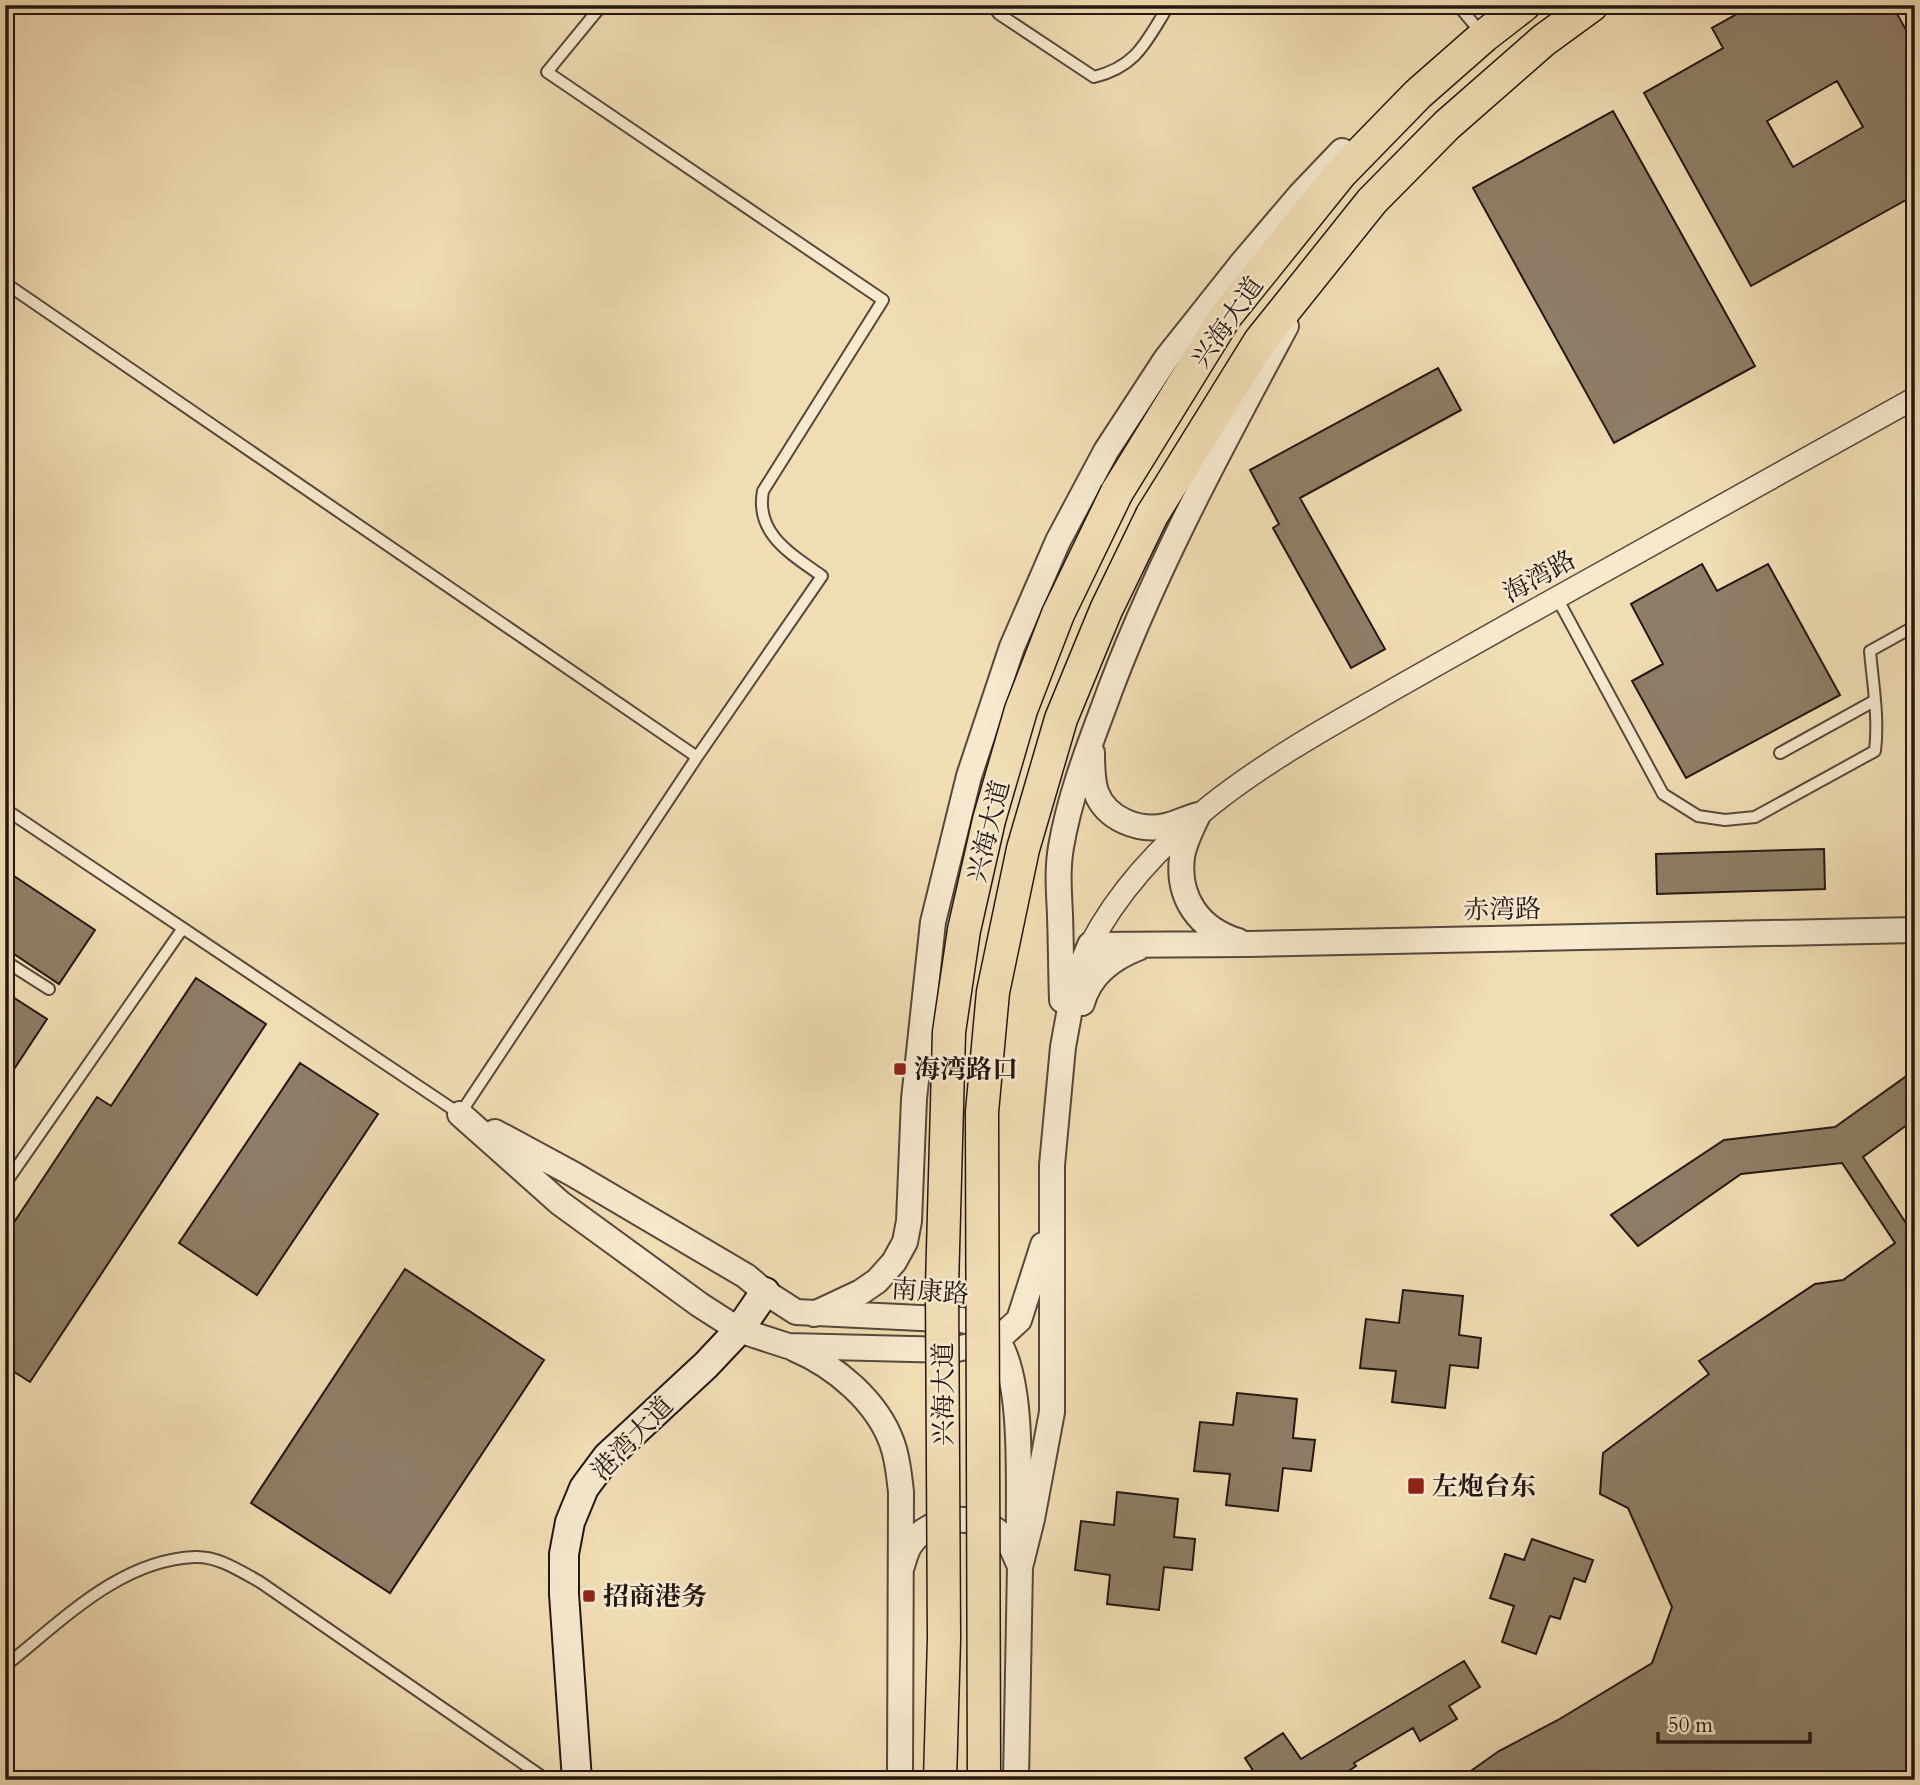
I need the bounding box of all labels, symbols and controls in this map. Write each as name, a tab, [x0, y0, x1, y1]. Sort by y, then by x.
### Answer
street label: 兴海大道	[1183, 270, 1272, 375]
street label: 海湾路	[1497, 542, 1582, 611]
street label: 兴海大道	[959, 776, 1018, 886]
street label: 赤湾路	[1463, 891, 1541, 928]
place label: 海湾路口	[914, 1052, 1018, 1087]
marker: 海湾路口	[892, 1061, 908, 1077]
street label: 南康路	[890, 1271, 970, 1312]
street label: 兴海大道	[926, 1342, 961, 1446]
street label: 港湾大道	[584, 1389, 681, 1488]
place label: 左炮台东	[1432, 1469, 1536, 1504]
marker: 左炮台东	[1406, 1476, 1426, 1496]
place label: 招商港务	[603, 1579, 707, 1614]
marker: 招商港务	[581, 1588, 597, 1604]
scale bar	[1658, 1701, 1810, 1745]
text: 50 m	[1668, 1711, 1713, 1740]

